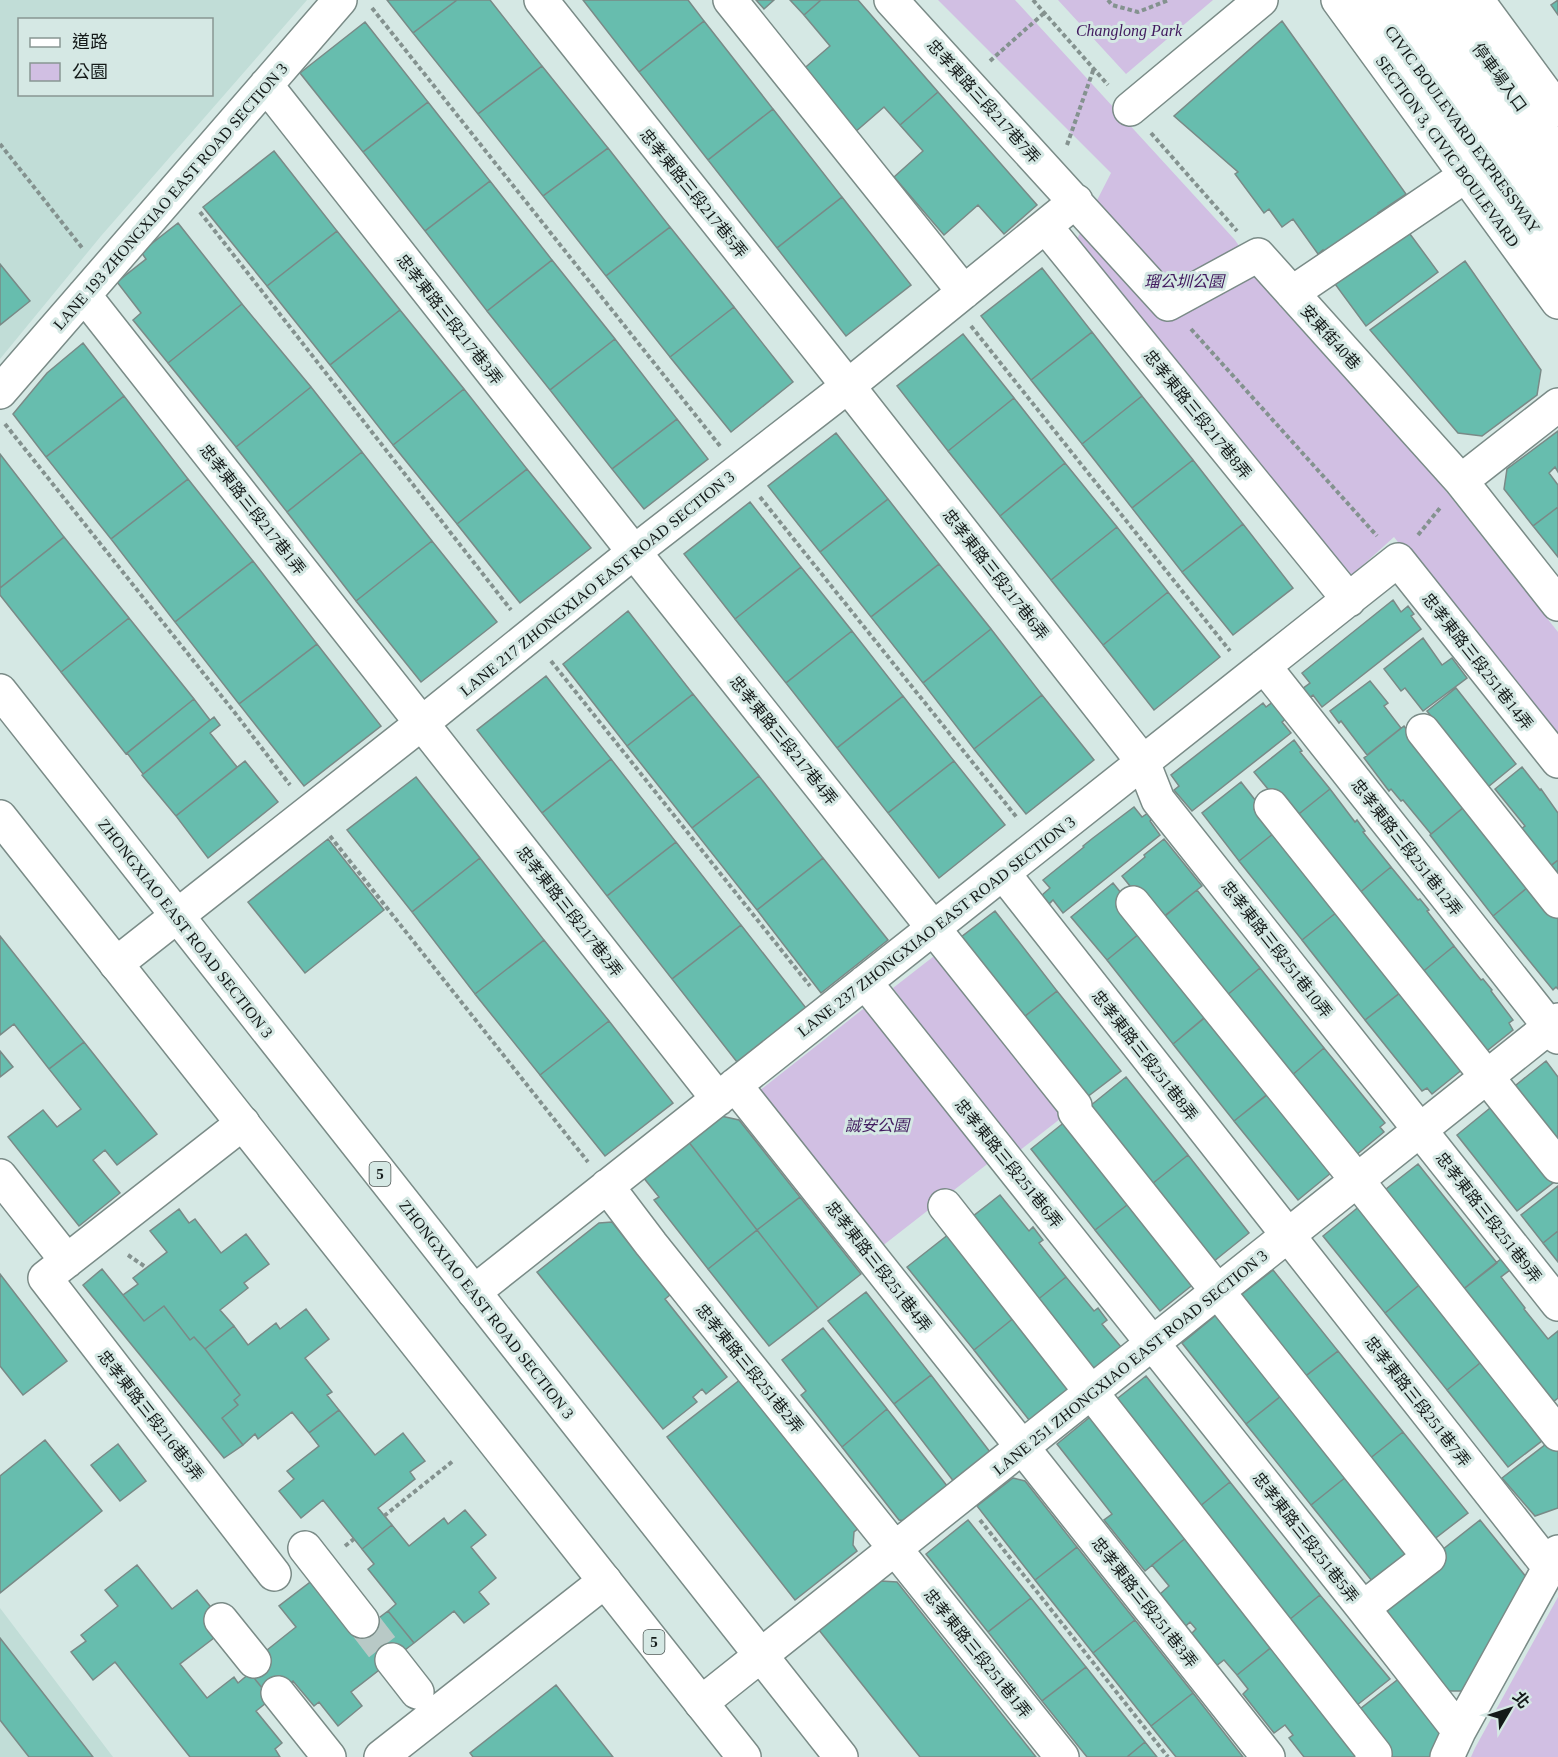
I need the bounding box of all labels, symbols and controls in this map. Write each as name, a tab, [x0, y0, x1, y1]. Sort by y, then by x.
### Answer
legend	[18, 18, 213, 96]
park label: Changlong Park	[1076, 22, 1183, 40]
street label: CIVIC BOULEVARD EXPRESSWAY	[1382, 23, 1544, 236]
text: 道路	[72, 32, 108, 52]
street label: 忠孝東路三段217巷7弄	[924, 36, 1043, 166]
street label: 停車場入口	[1469, 40, 1530, 115]
street label: SECTION 3, CIVIC BOULEVARD	[1373, 53, 1523, 250]
street label: LANE 193 ZHONGXIAO EAST ROAD SECTION 3	[50, 60, 291, 333]
text: 公園	[72, 62, 108, 82]
street label: 忠孝東路三段217巷5弄	[637, 126, 751, 261]
street label: 忠孝東路三段217巷3弄	[394, 251, 506, 388]
park label: 瑠公圳公園	[1144, 273, 1226, 290]
street label: 安東街40巷	[1298, 302, 1364, 373]
street label: 忠孝東路三段217巷8弄	[1141, 347, 1255, 482]
street label: 忠孝東路三段217巷1弄	[197, 441, 309, 578]
street label: LANE 217 ZHONGXIAO EAST ROAD SECTION 3	[457, 468, 738, 699]
street label: 忠孝東路三段217巷6弄	[940, 506, 1052, 643]
street label: 忠孝東路三段251巷14弄	[1419, 590, 1536, 733]
street label: 忠孝東路三段217巷4弄	[727, 673, 841, 808]
street label: 忠孝東路三段251巷12弄	[1348, 776, 1465, 919]
street label: LANE 237 ZHONGXIAO EAST ROAD SECTION 3	[794, 813, 1078, 1040]
street label: ZHONGXIAO EAST ROAD SECTION 3	[95, 816, 276, 1041]
street label: 忠孝東路三段217巷2弄	[514, 843, 626, 980]
street label: 忠孝東路三段251巷10弄	[1218, 878, 1335, 1021]
street label: 忠孝東路三段251巷8弄	[1089, 987, 1201, 1124]
street label: 忠孝東路三段251巷6弄	[952, 1096, 1066, 1231]
park label: 誠安公園	[845, 1117, 911, 1134]
street label: 忠孝東路三段251巷9弄	[1433, 1149, 1545, 1286]
road number: 5	[370, 1162, 391, 1186]
street label: ZHONGXIAO EAST ROAD SECTION 3	[396, 1197, 577, 1422]
street label: 忠孝東路三段251巷4弄	[823, 1198, 935, 1335]
street label: LANE 251 ZHONGXIAO EAST ROAD SECTION 3	[990, 1247, 1271, 1478]
street label: 忠孝東路三段251巷2弄	[693, 1301, 807, 1436]
street label: 忠孝東路三段251巷7弄	[1362, 1333, 1474, 1470]
street label: 忠孝東路三段216巷3弄	[95, 1347, 207, 1484]
street label: 忠孝東路三段251巷5弄	[1250, 1469, 1362, 1606]
street label: 忠孝東路三段251巷3弄	[1089, 1534, 1201, 1671]
street label: 忠孝東路三段251巷1弄	[921, 1586, 1035, 1721]
road number: 5	[644, 1630, 664, 1654]
north arrow	[1480, 1679, 1540, 1739]
text: 北	[1510, 1688, 1533, 1711]

